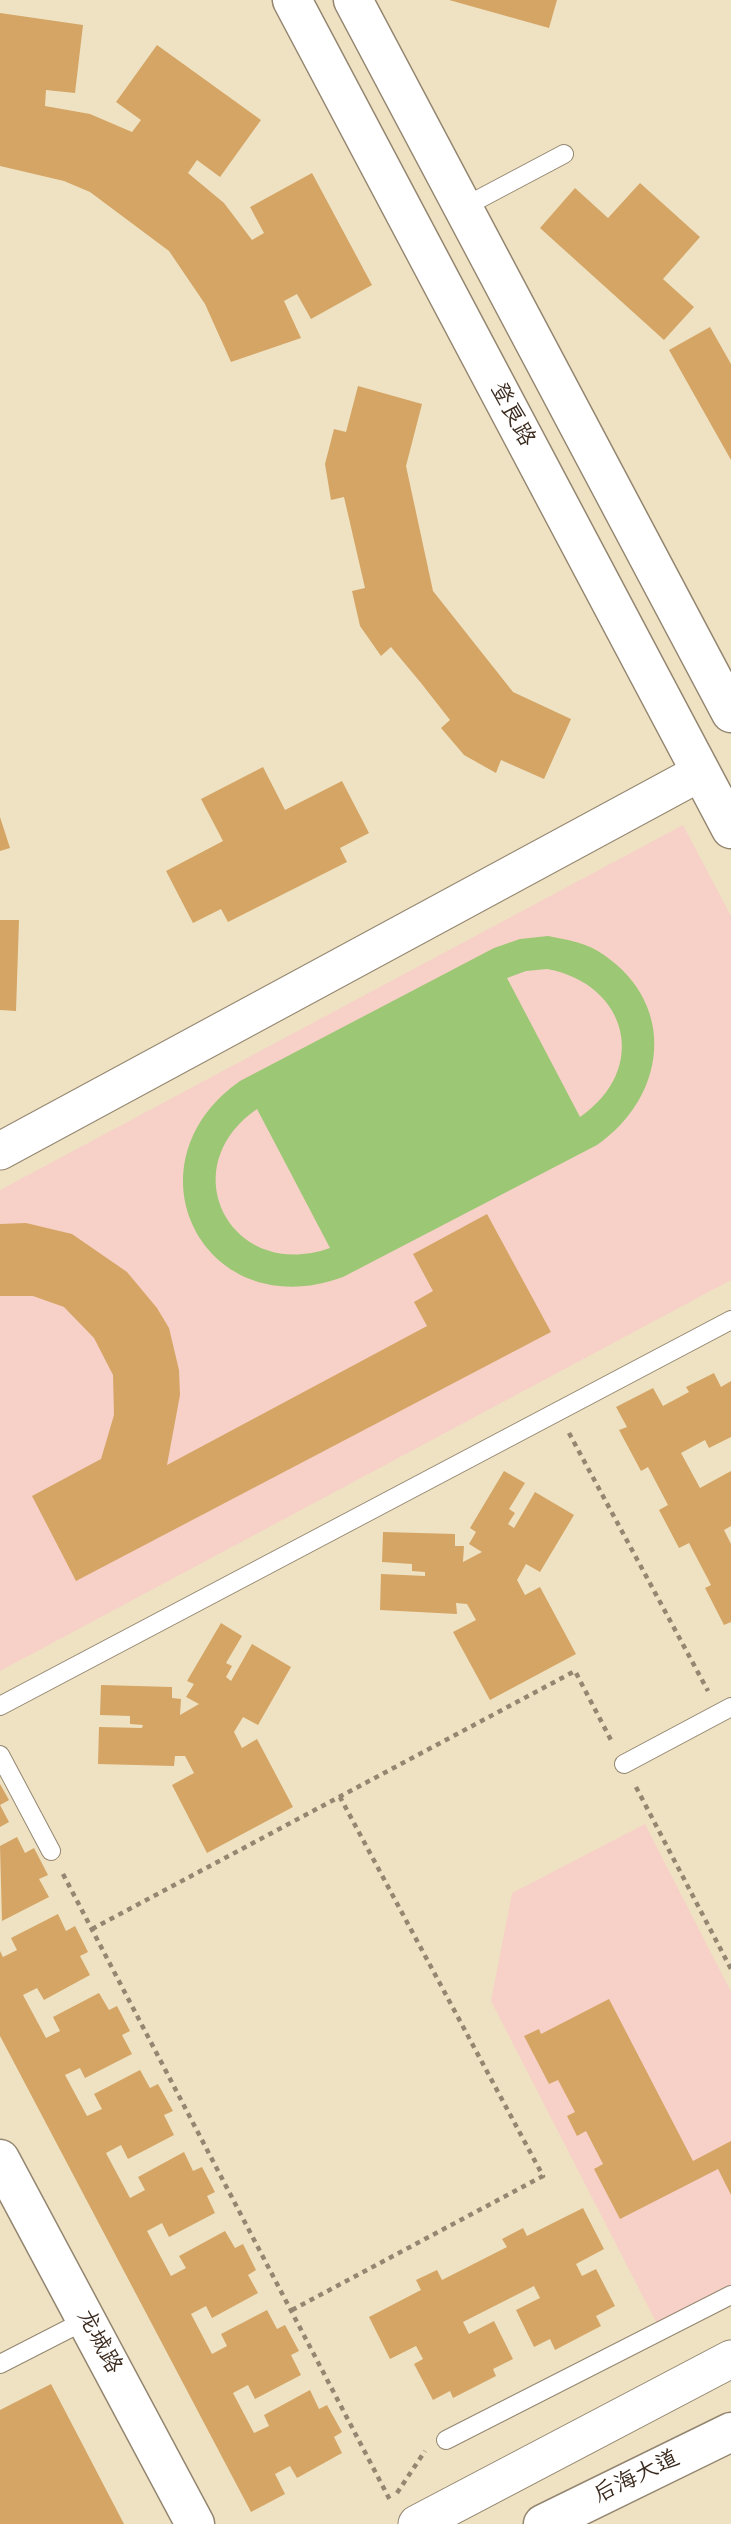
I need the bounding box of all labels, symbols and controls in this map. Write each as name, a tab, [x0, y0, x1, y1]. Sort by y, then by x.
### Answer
street label: 登良路	[483, 378, 539, 452]
street label: 龙城路	[70, 2305, 126, 2379]
street label: 后海大道	[590, 2445, 684, 2511]

